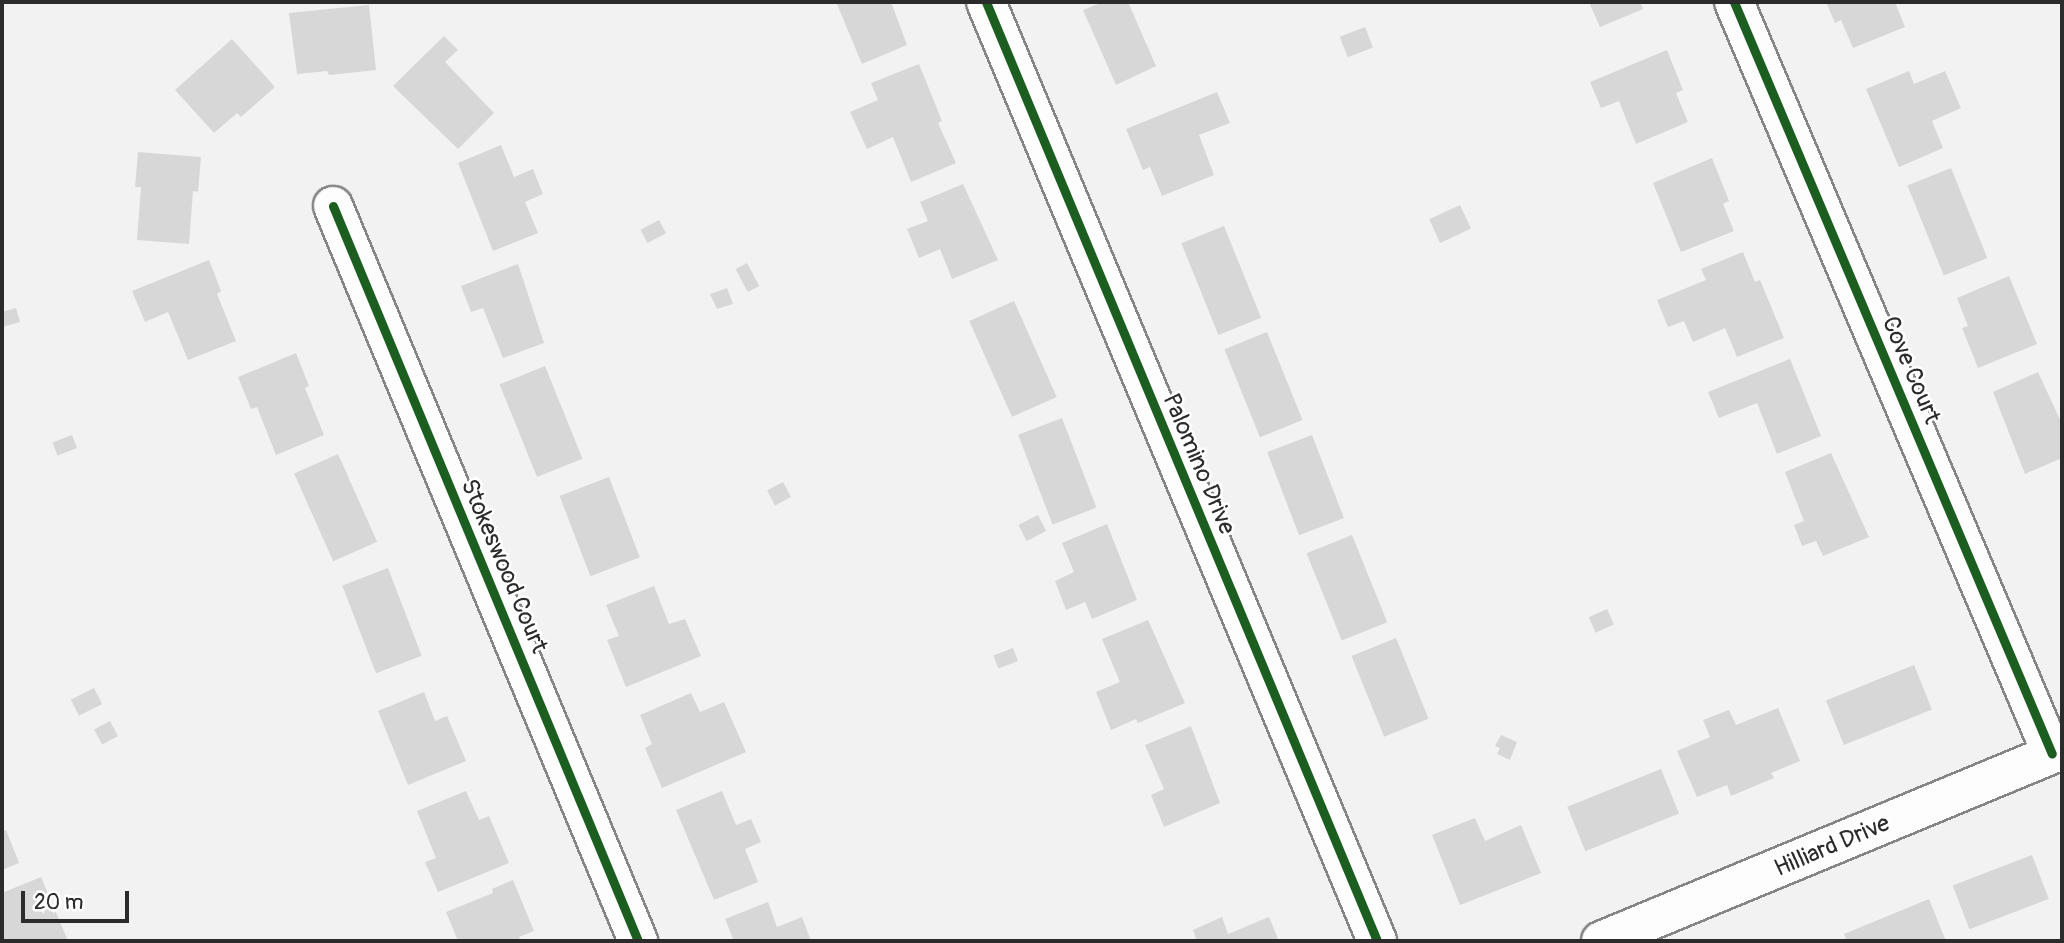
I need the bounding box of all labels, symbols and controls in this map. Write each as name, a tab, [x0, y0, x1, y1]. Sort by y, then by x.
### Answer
street label: Cove Court	[1876, 312, 1946, 428]
street label: Palomino Drive	[1156, 389, 1242, 539]
street label: Stokeswood Court	[454, 475, 554, 657]
street label: Hilliard Drive	[1770, 809, 1894, 883]
scale bar	[24, 876, 133, 920]
text: 20 m	[34, 889, 83, 916]

